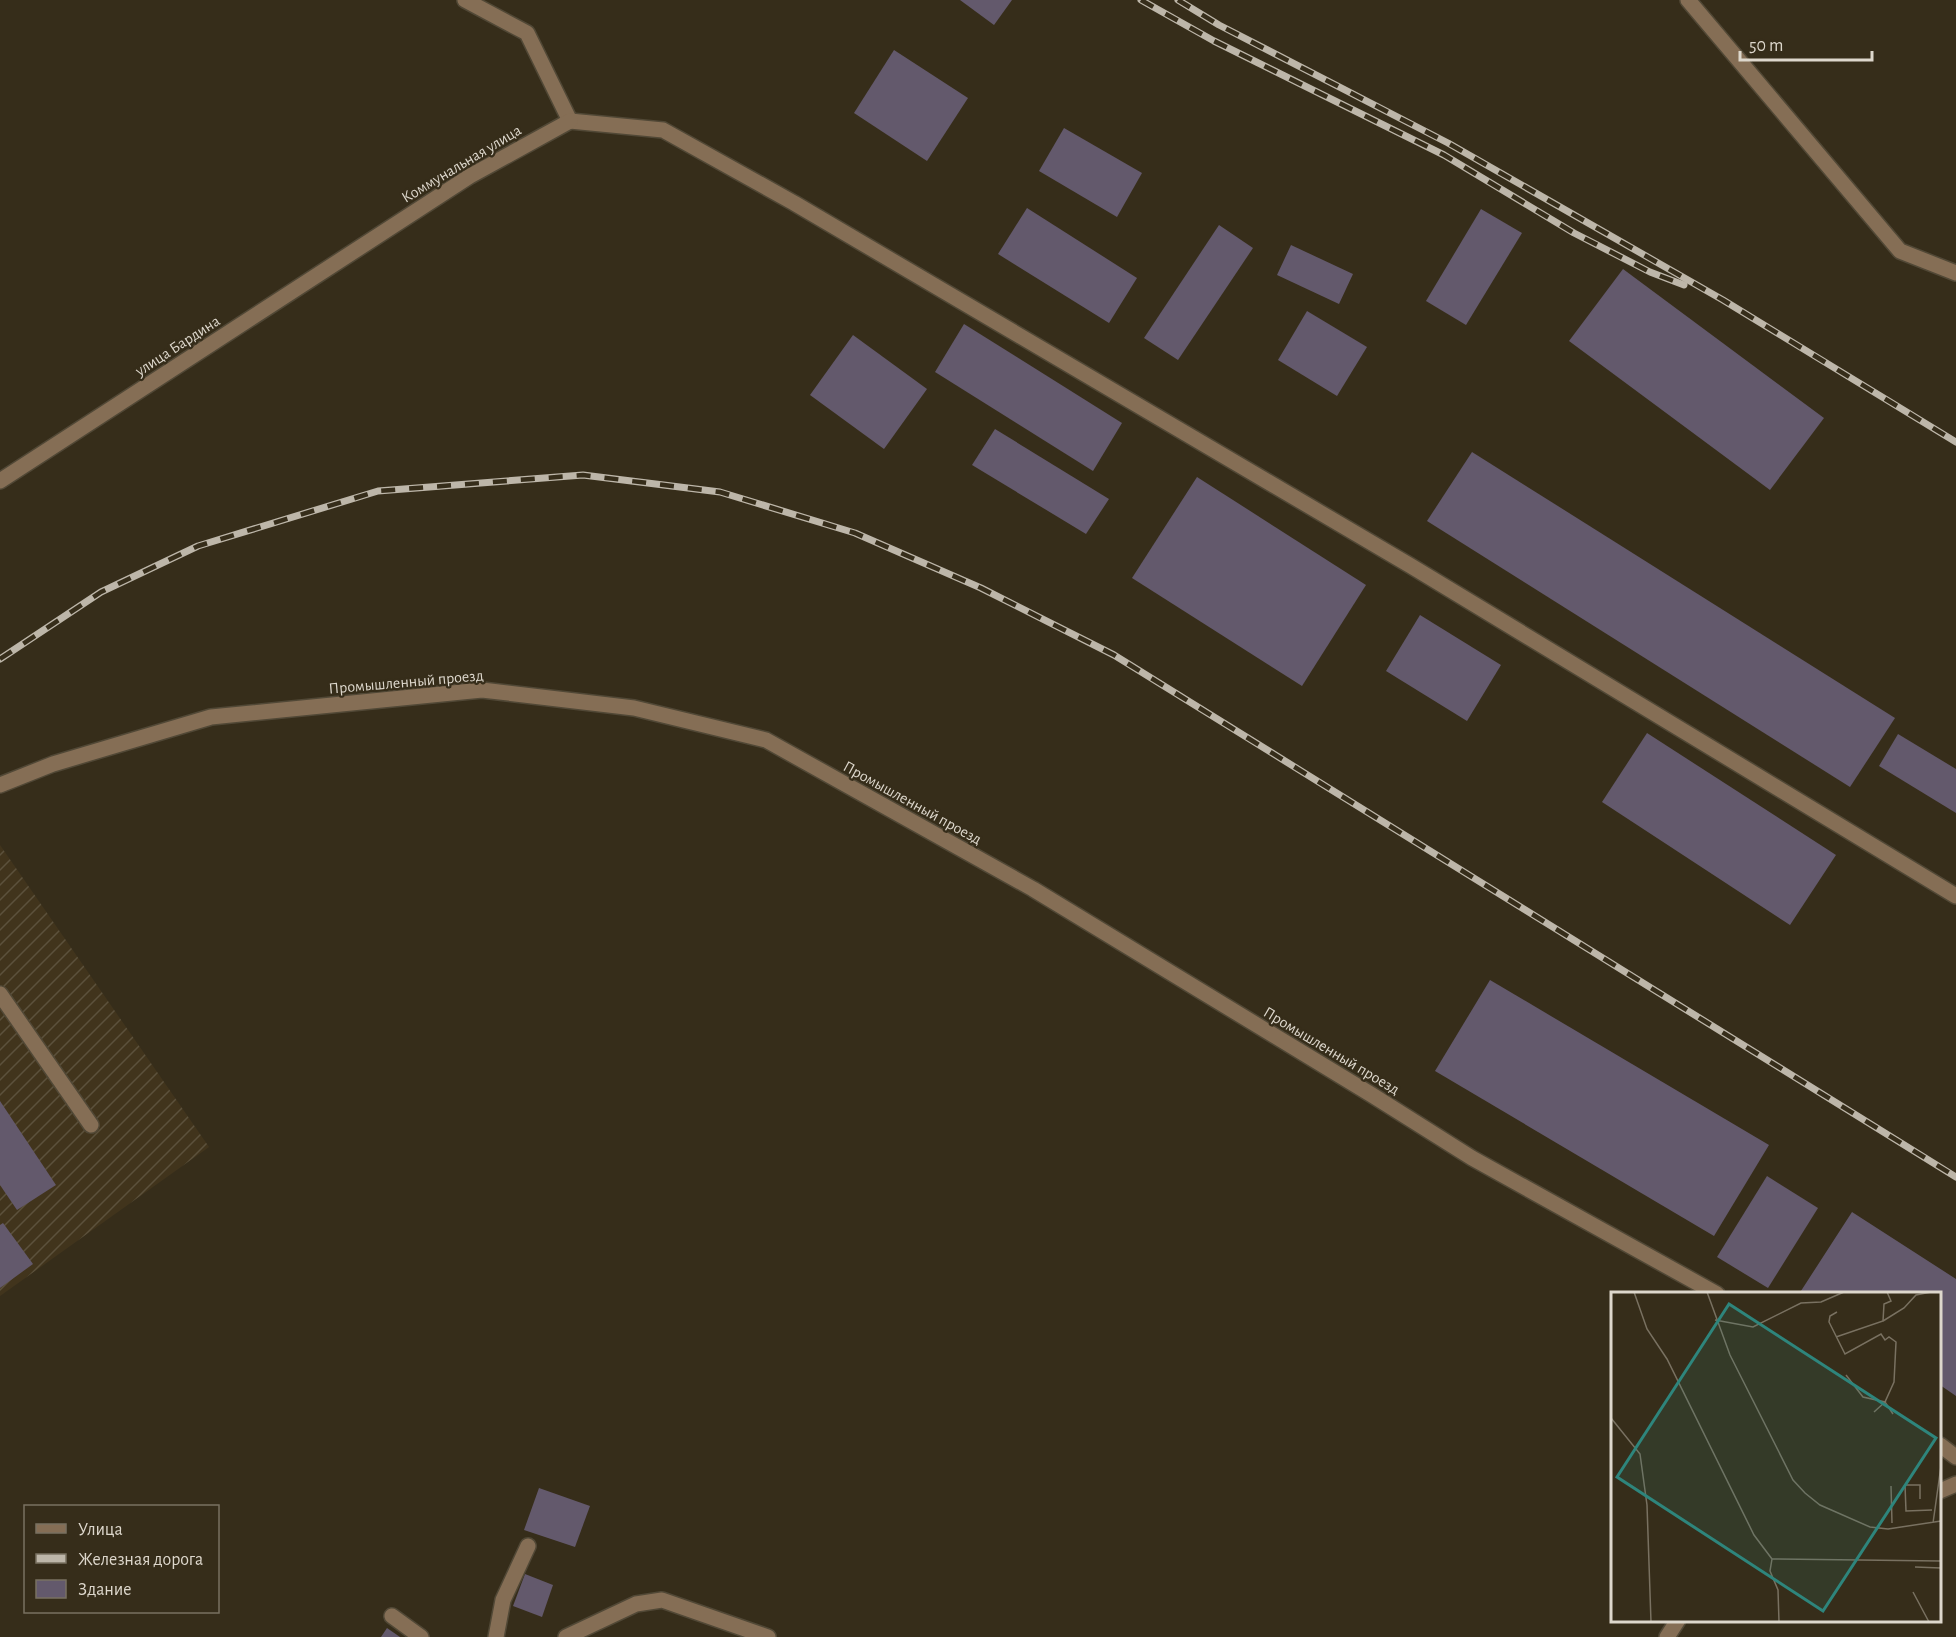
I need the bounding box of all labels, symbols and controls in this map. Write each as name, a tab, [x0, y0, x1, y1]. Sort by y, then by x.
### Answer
scale bar	[1740, 24, 1872, 62]
text: 50 m	[1749, 37, 1783, 55]
street label: Коммунальная улица	[399, 122, 525, 207]
street label: улица Бардина	[132, 313, 223, 380]
street label: Промышленный проезд	[328, 667, 484, 697]
street label: Промышленный проезд	[841, 758, 984, 848]
street label: Промышленный проезд	[1261, 1004, 1402, 1098]
inset map	[1611, 1292, 1941, 1622]
legend	[24, 1505, 219, 1613]
text: Улица	[78, 1521, 123, 1539]
text: Железная дорога	[78, 1551, 203, 1569]
text: Здание	[78, 1581, 132, 1599]

